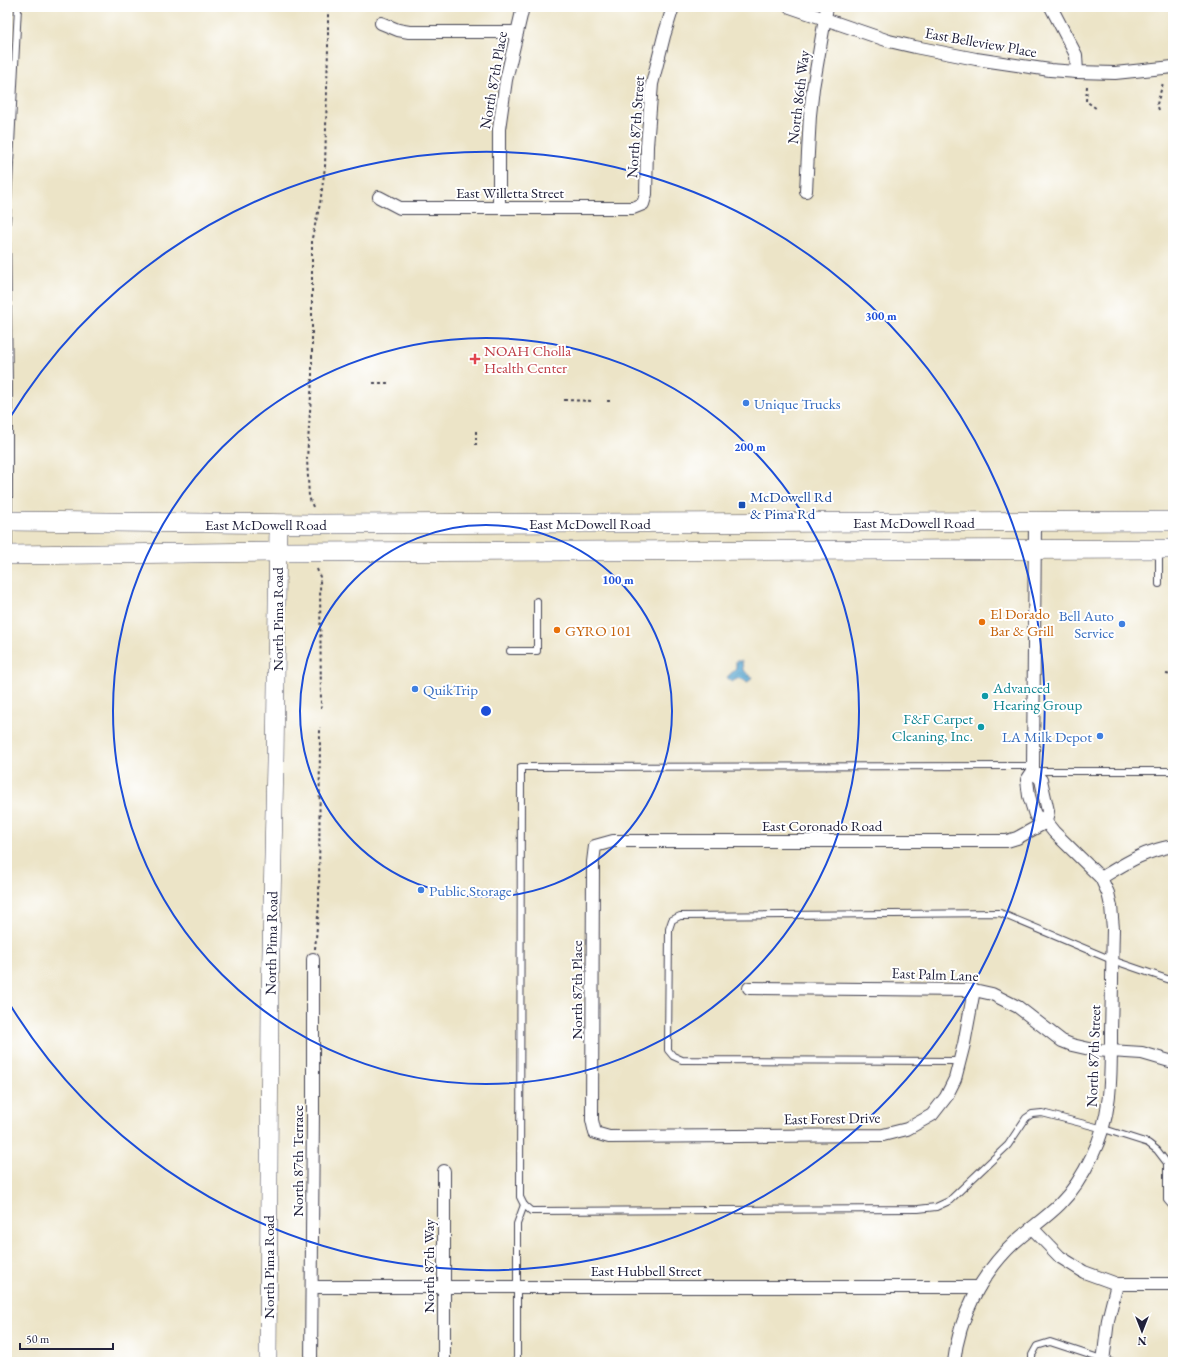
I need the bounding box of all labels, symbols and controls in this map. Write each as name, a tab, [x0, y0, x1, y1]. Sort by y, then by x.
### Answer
street label: East Belleview Place	[924, 23, 1039, 61]
street label: North 87th Place	[475, 29, 511, 130]
street label: North 86th Way	[783, 49, 813, 145]
street label: North 87th Street	[622, 75, 648, 179]
street label: East Willetta Street	[456, 183, 564, 202]
text: 300 m	[865, 308, 897, 324]
place label: NOAH Cholla Health Center	[484, 341, 571, 377]
marker: NOAH Cholla Health Center	[469, 353, 481, 365]
place label: Unique Trucks	[754, 394, 841, 413]
marker: Unique Trucks	[741, 398, 751, 408]
text: 200 m	[734, 439, 766, 455]
place label: McDowell Rd & Pima Rd	[750, 487, 832, 523]
marker: McDowell Rd & Pima Rd	[737, 500, 747, 510]
street label: East McDowell Road	[853, 513, 975, 532]
street label: East McDowell Road	[529, 514, 651, 533]
street label: East McDowell Road	[205, 515, 327, 534]
street label: North Pima Road	[268, 567, 287, 671]
text: 100 m	[602, 572, 634, 588]
place label: El Dorado Bar & Grill	[990, 604, 1054, 640]
place label: Bell Auto Service	[1059, 606, 1114, 642]
marker: El Dorado Bar & Grill	[977, 617, 987, 627]
marker: Bell Auto Service	[1117, 619, 1127, 629]
place label: GYRO 101	[565, 621, 631, 640]
marker: GYRO 101	[552, 625, 562, 635]
place label: Advanced Hearing Group	[992, 678, 1082, 714]
place label: QuikTrip	[423, 680, 478, 699]
marker: QuikTrip	[410, 684, 420, 694]
marker: Advanced Hearing Group	[980, 691, 990, 701]
centre of rings	[479, 704, 493, 718]
place label: F&F Carpet Cleaning, Inc.	[892, 709, 973, 745]
marker: F&F Carpet Cleaning, Inc.	[976, 722, 986, 732]
place label: LA Milk Depot	[1002, 727, 1092, 746]
marker: LA Milk Depot	[1095, 731, 1105, 741]
street label: East Coronado Road	[762, 816, 883, 835]
place label: Public Storage	[429, 881, 512, 900]
marker: Public Storage	[416, 885, 426, 895]
street label: North Pima Road	[261, 891, 281, 995]
street label: North 87th Place	[567, 940, 586, 1040]
street label: East Palm Lane	[891, 963, 979, 985]
street label: North 87th Street	[1082, 1004, 1104, 1108]
street label: North 87th Terrace	[288, 1105, 307, 1217]
street label: East Forest Drive	[783, 1108, 881, 1128]
street label: North Pima Road	[259, 1215, 278, 1319]
street label: North 87th Way	[419, 1218, 438, 1313]
street label: East Hubbell Street	[590, 1261, 702, 1280]
north arrow	[1122, 1311, 1162, 1351]
scale bar	[20, 1325, 113, 1351]
text: 50 m	[26, 1331, 50, 1347]
text: N	[1137, 1334, 1146, 1348]

